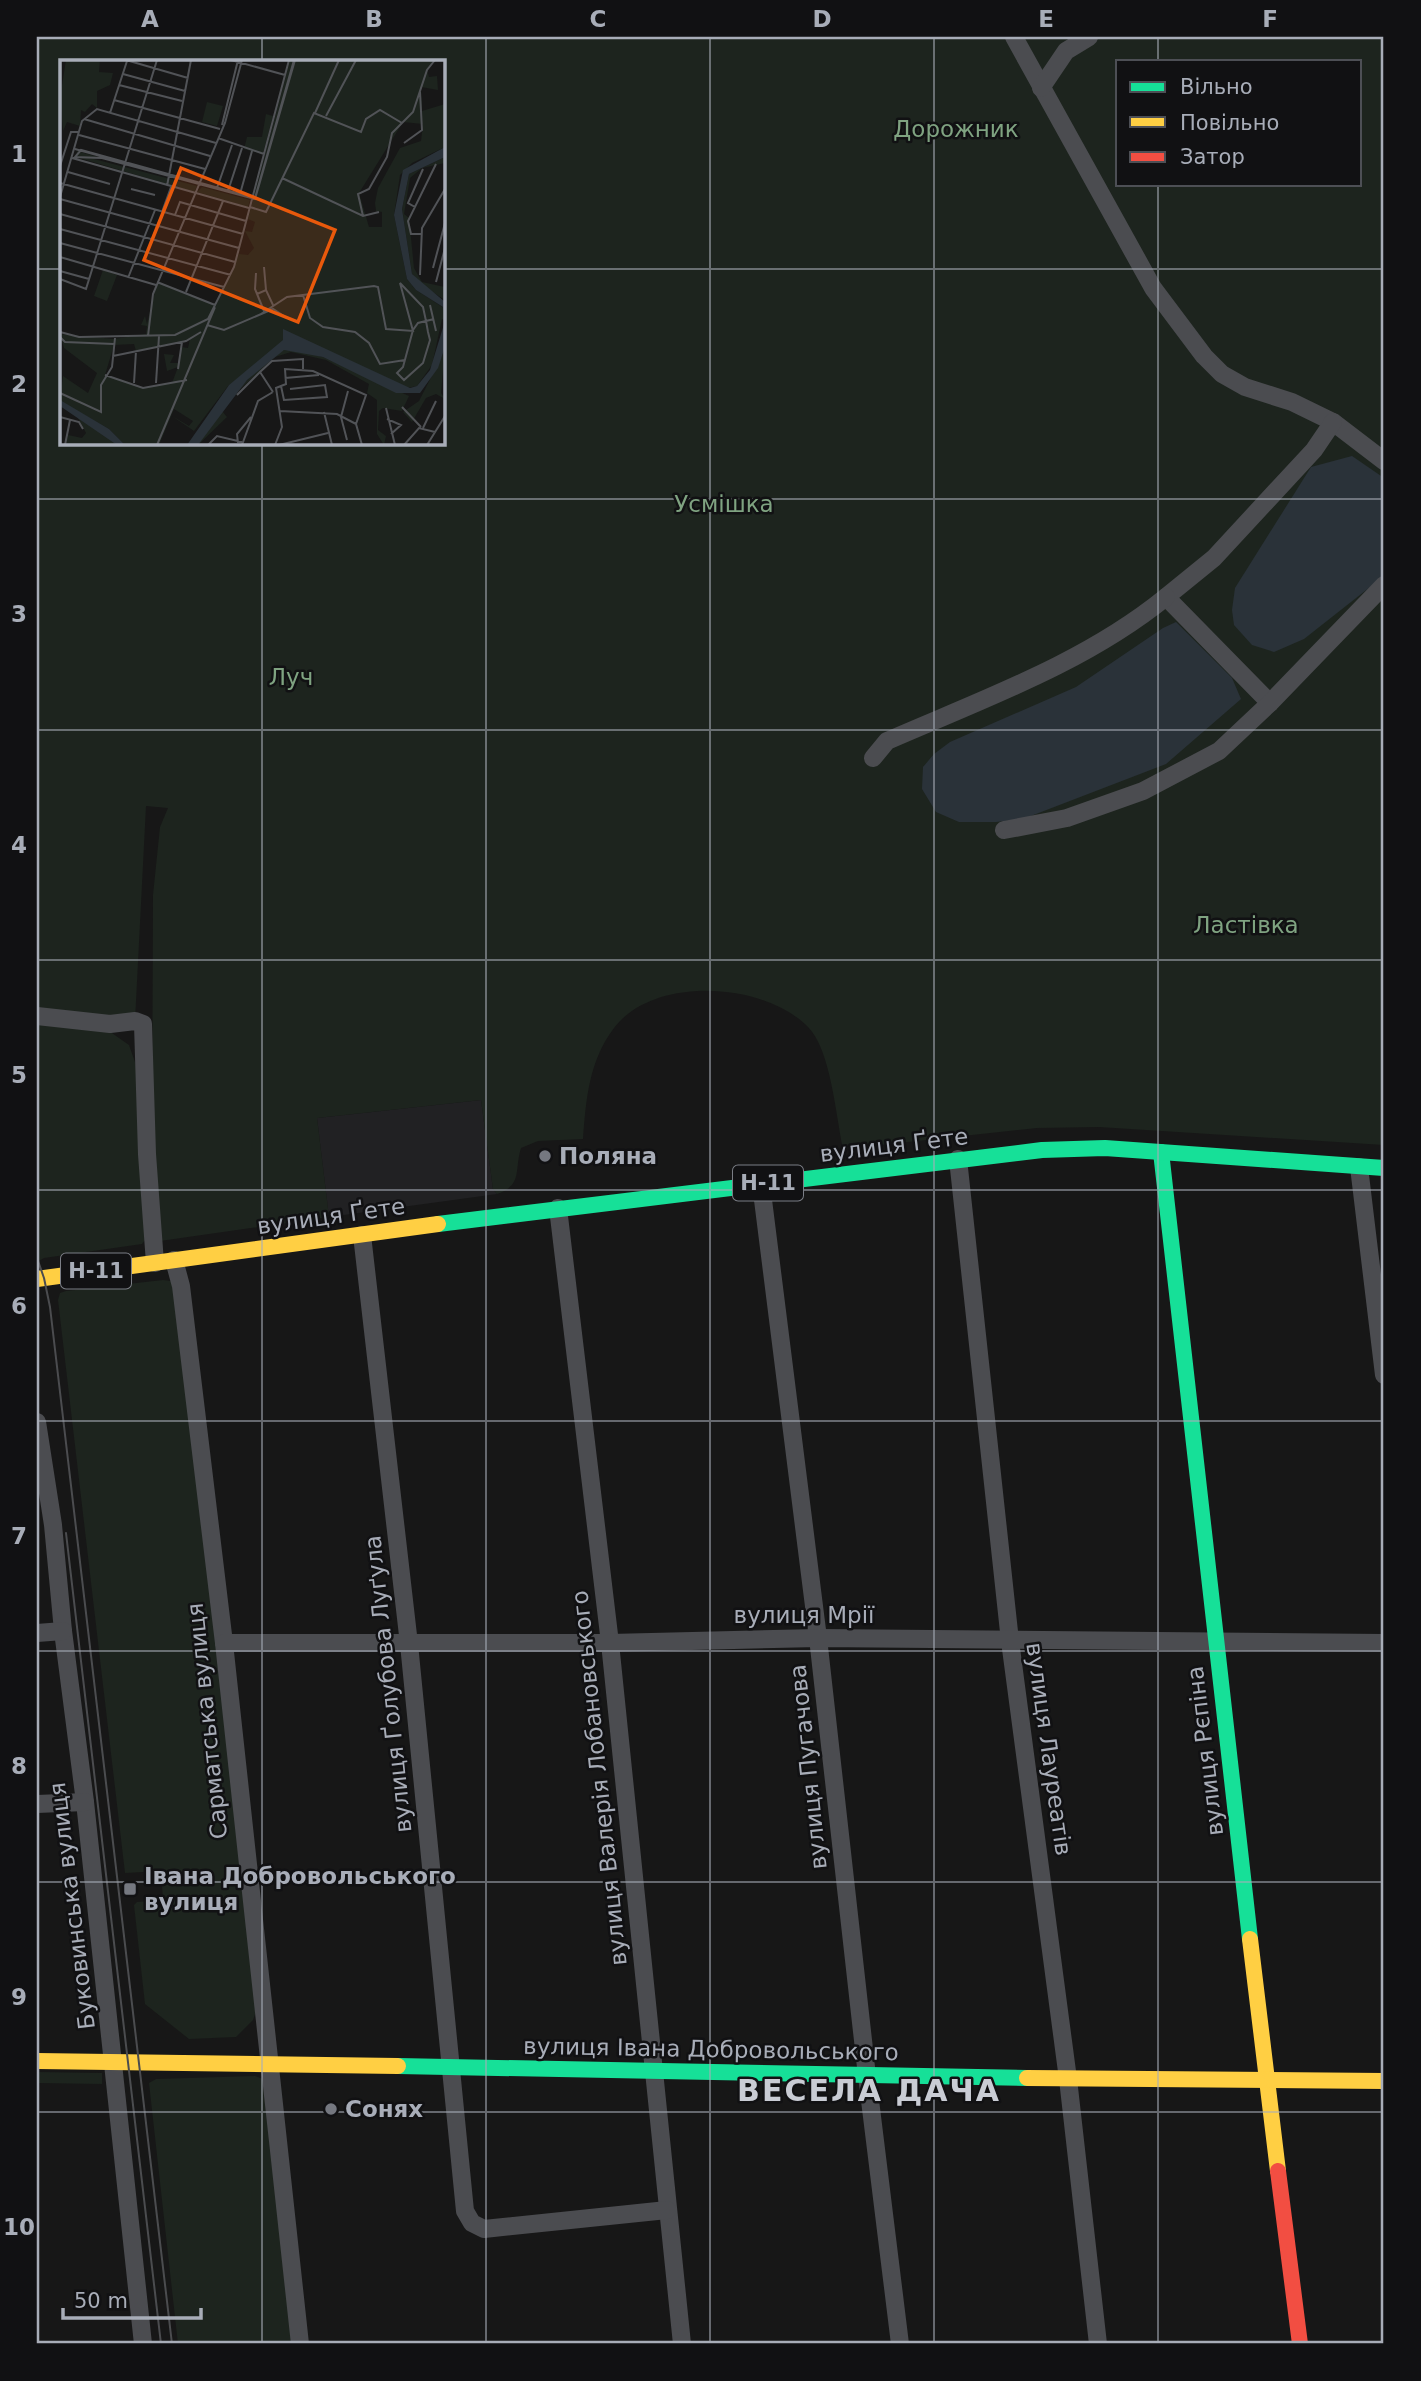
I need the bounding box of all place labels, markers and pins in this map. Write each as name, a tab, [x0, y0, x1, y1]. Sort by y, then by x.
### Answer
place label: Поляна	[559, 1143, 657, 1169]
marker: Поляна	[537, 1148, 553, 1164]
place label: Івана Добровольського вулиця	[144, 1863, 456, 1915]
marker: Івана Добровольського вулиця	[122, 1881, 138, 1897]
place label: Сонях	[345, 2096, 423, 2122]
marker: Сонях	[323, 2101, 339, 2117]

